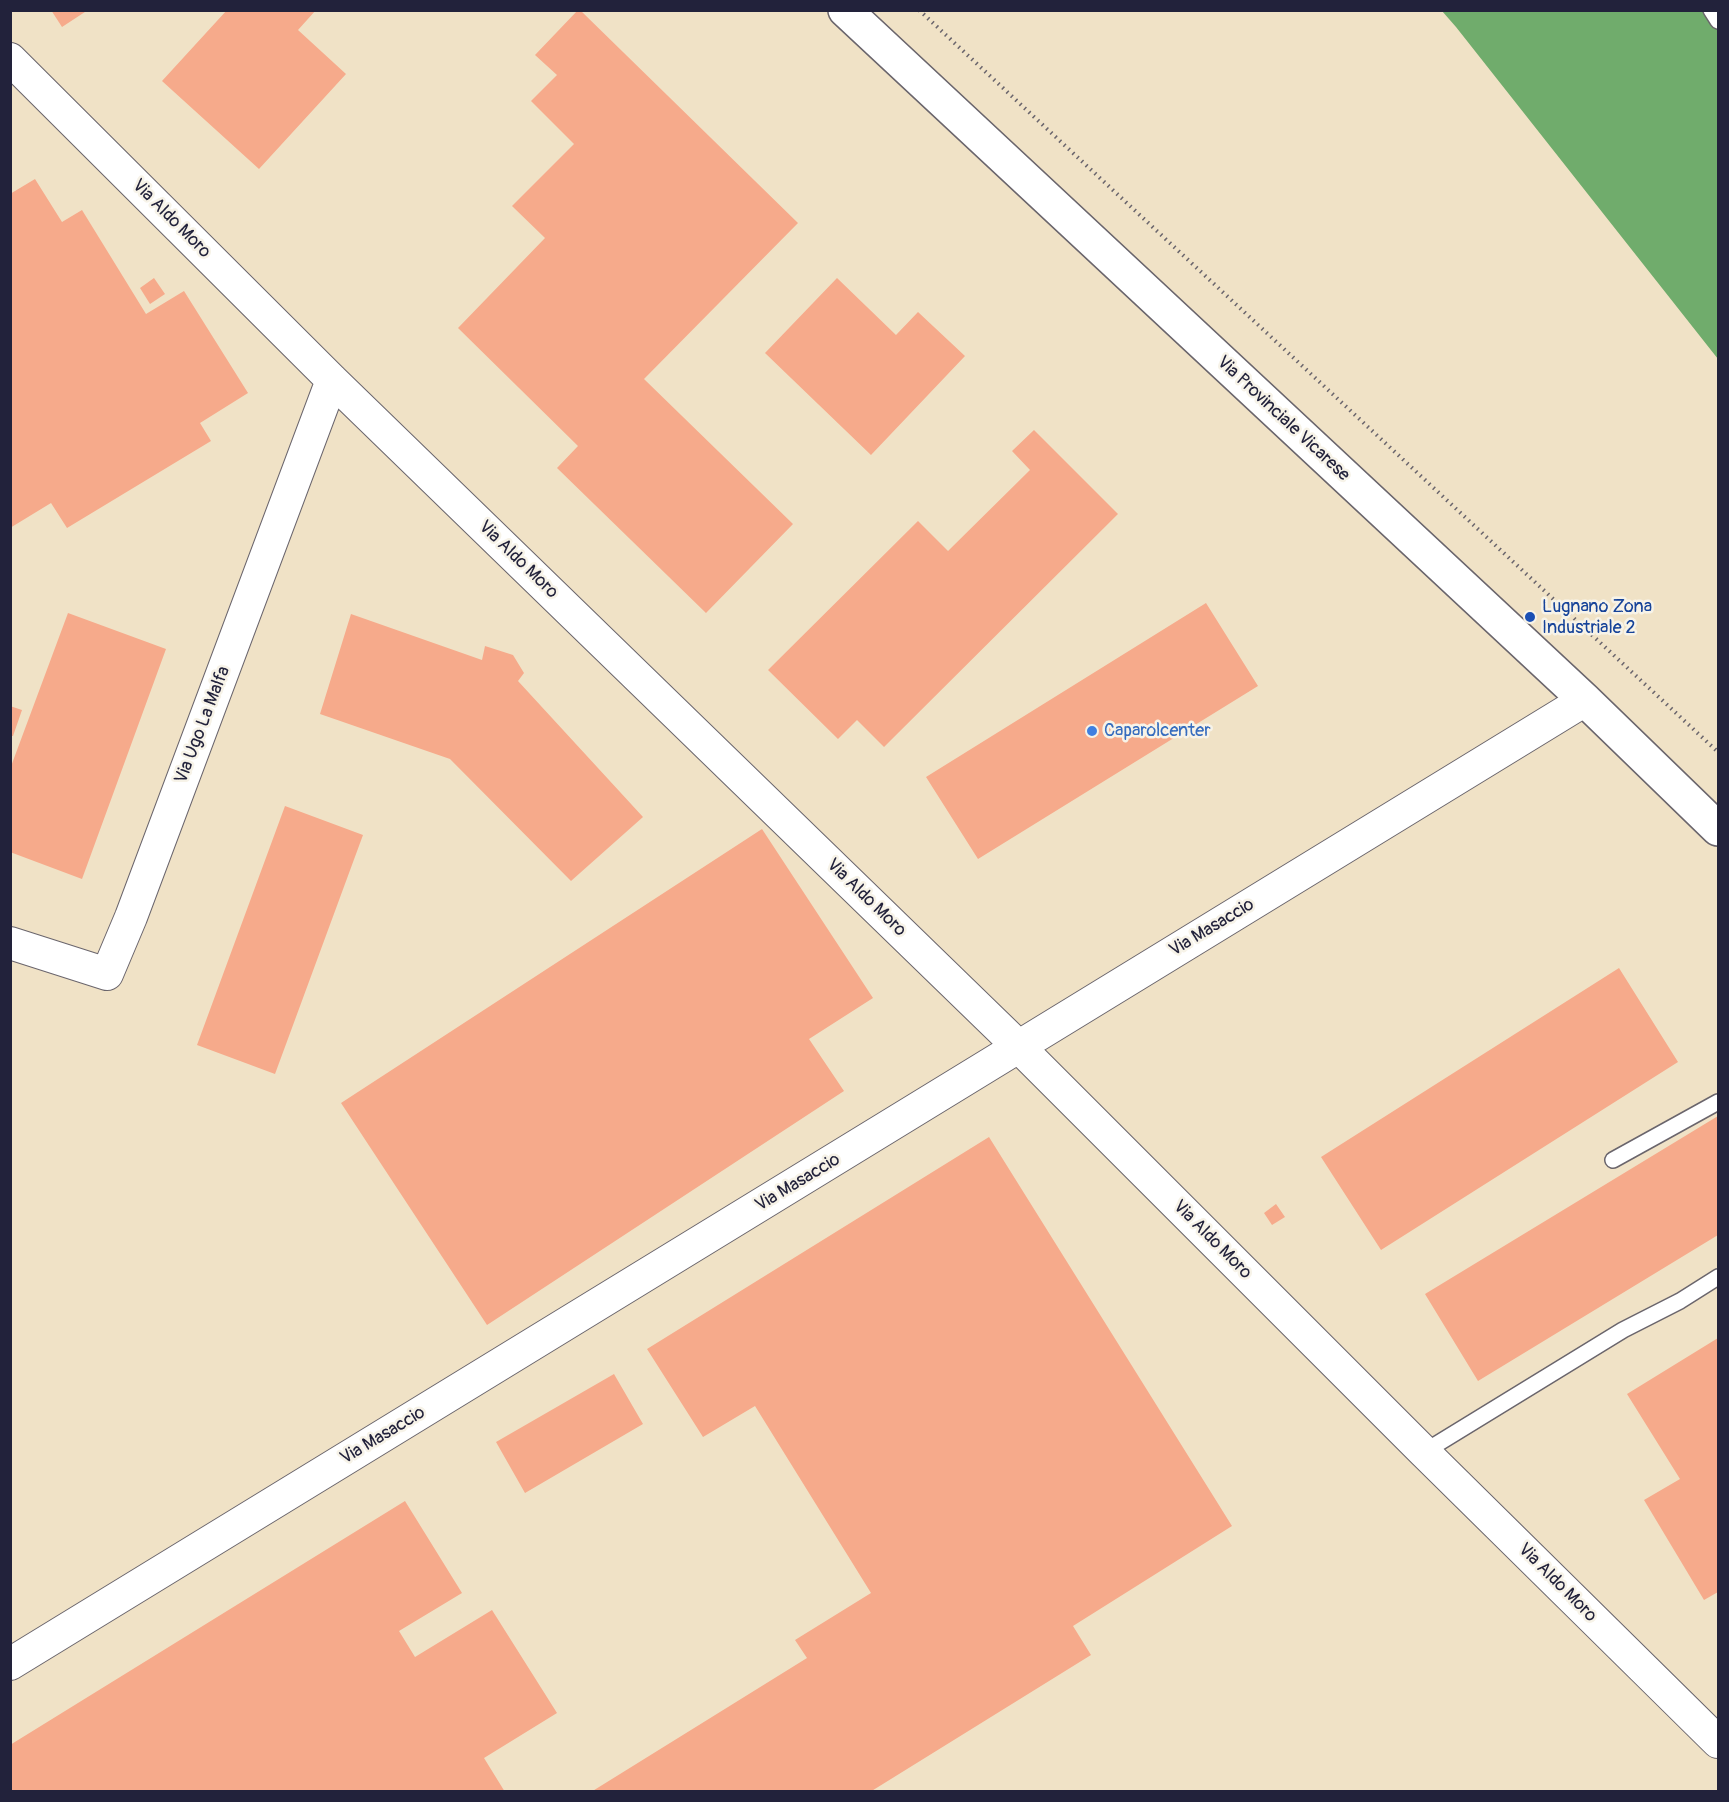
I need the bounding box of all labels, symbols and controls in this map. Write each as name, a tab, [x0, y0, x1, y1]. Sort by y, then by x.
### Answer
street label: Via Aldo Moro	[127, 175, 215, 263]
street label: Via Provinciale Vicarese	[1212, 352, 1354, 486]
street label: Via Aldo Moro	[474, 517, 562, 603]
place label: Lugnano Zona Industriale 2	[1542, 596, 1652, 638]
marker: Lugnano Zona Industriale 2	[1523, 610, 1537, 624]
street label: Via Ugo La Malfa	[171, 663, 235, 787]
place label: Caparolcenter	[1104, 720, 1211, 742]
marker: Caparolcenter	[1085, 724, 1099, 738]
street label: Via Aldo Moro	[822, 855, 910, 941]
street label: Via Masaccio	[1166, 894, 1258, 962]
street label: Via Masaccio	[752, 1149, 844, 1217]
street label: Via Aldo Moro	[1168, 1196, 1256, 1284]
street label: Via Masaccio	[337, 1402, 429, 1470]
street label: Via Aldo Moro	[1513, 1539, 1601, 1627]

